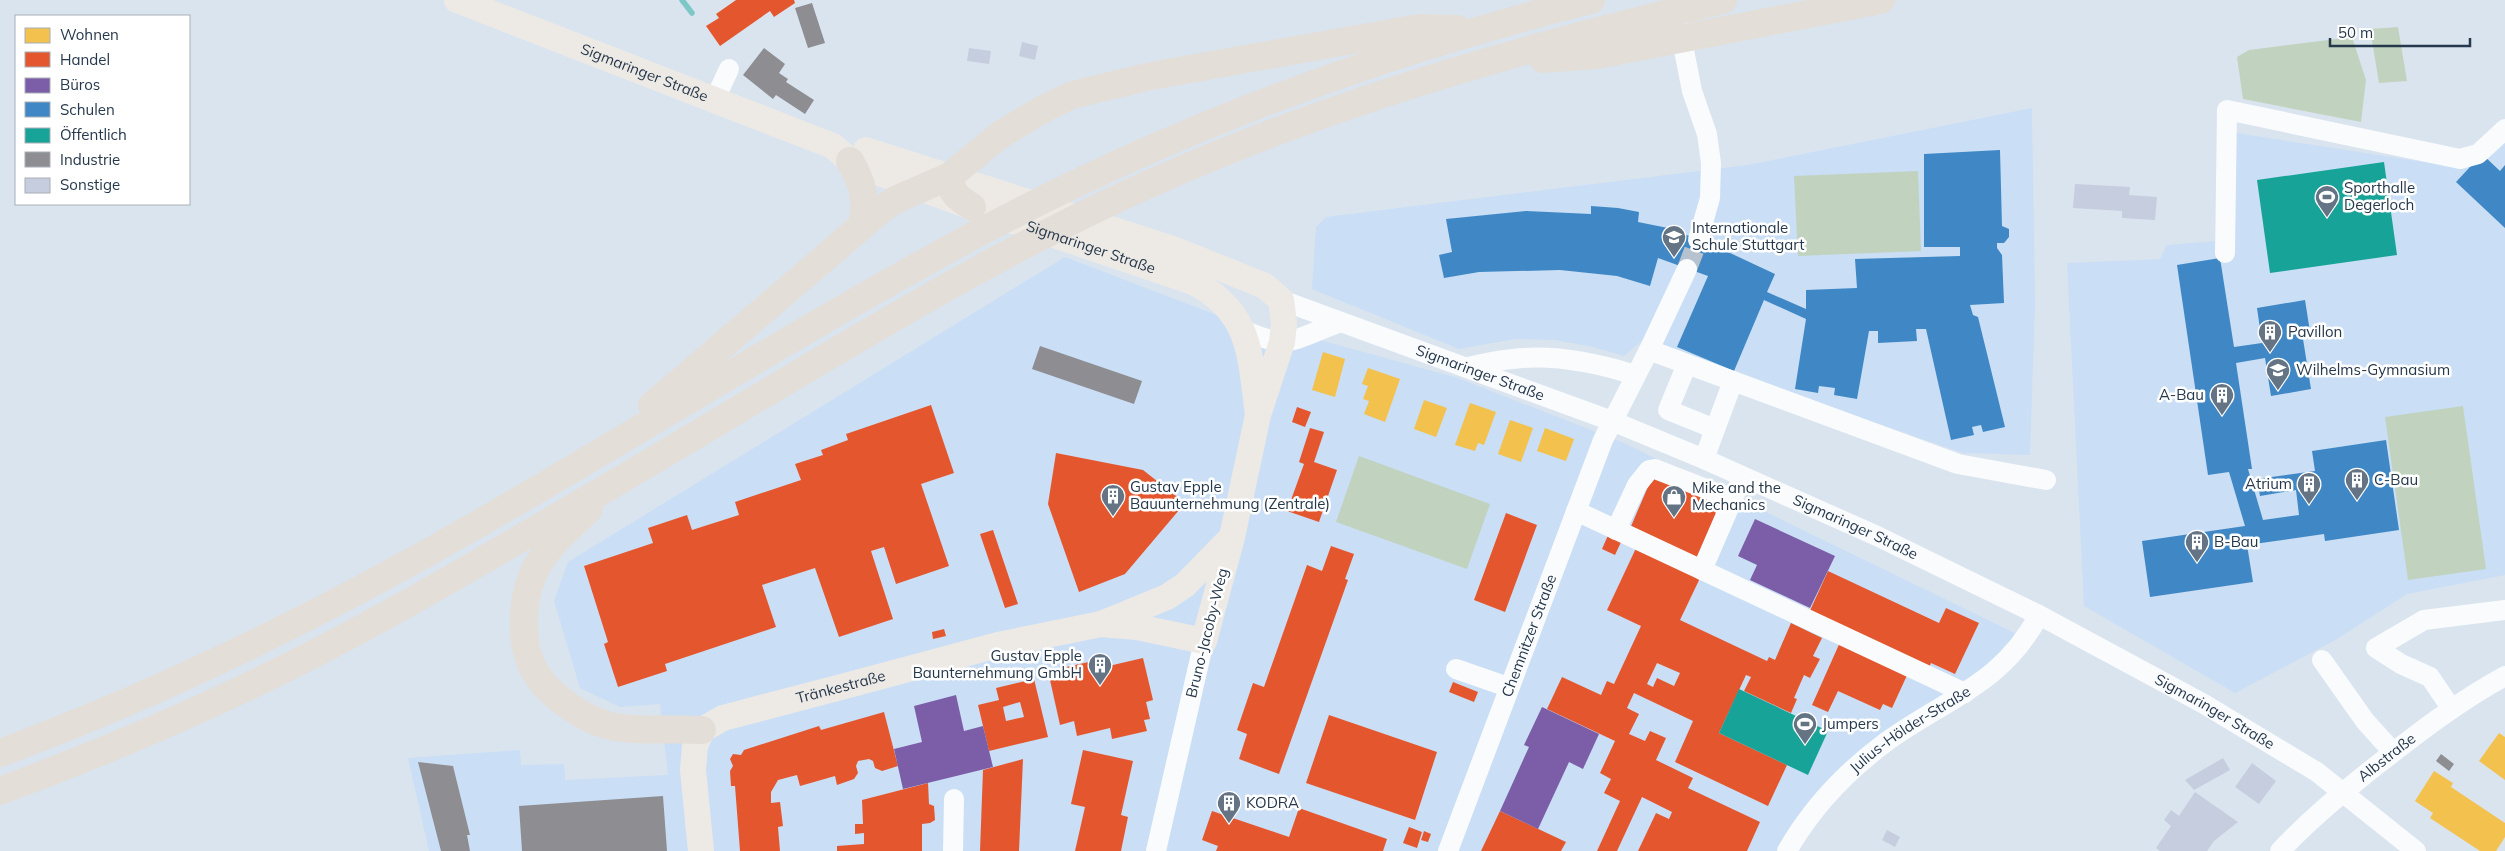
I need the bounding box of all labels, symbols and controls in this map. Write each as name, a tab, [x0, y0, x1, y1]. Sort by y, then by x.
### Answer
legend	[15, 15, 190, 205]
scale bar	[2330, 15, 2470, 47]
text: 50 m	[2338, 23, 2373, 42]
text: Wohnen	[60, 25, 119, 44]
street label: Sigmaringer Straße	[578, 39, 711, 106]
text: Handel	[60, 50, 110, 69]
text: Büros	[60, 75, 100, 94]
text: Schulen	[60, 100, 115, 119]
text: Öffentlich	[60, 125, 127, 144]
text: Industrie	[60, 150, 120, 169]
text: Sonstige	[60, 175, 120, 194]
place label: Sporthalle Degerloch	[2344, 178, 2415, 214]
sports icon: Sporthalle Degerloch	[2314, 184, 2340, 218]
street label: Sigmaringer Straße	[1024, 216, 1158, 278]
place label: Internationale Schule Stuttgart	[1692, 218, 1804, 254]
school or university icon: Internationale Schule Stuttgart	[1661, 224, 1687, 258]
building icon: Pavillon	[2257, 319, 2283, 353]
place label: Pavillon	[2288, 322, 2342, 341]
street label: Sigmaringer Straße	[1414, 340, 1547, 404]
school or university icon: Wilhelms-Gymnasium	[2265, 357, 2291, 391]
place label: Wilhelms-Gymnasium	[2296, 360, 2450, 379]
building icon: A-Bau	[2209, 382, 2235, 416]
place label: A-Bau	[2159, 385, 2204, 404]
building icon: C-Bau	[2344, 467, 2370, 501]
place label: C-Bau	[2374, 470, 2418, 489]
building icon: Atrium	[2296, 471, 2322, 505]
place label: Atrium	[2245, 474, 2292, 493]
place label: Gustav Epple Bauunternehmung (Zentrale)	[1130, 477, 1330, 513]
place label: Mike and the Mechanics	[1692, 478, 1781, 514]
building icon: Gustav Epple Bauunternehmung (Zentrale)	[1100, 483, 1126, 517]
shop icon: Mike and the Mechanics	[1661, 484, 1687, 518]
street label: Sigmaringer Straße	[1790, 490, 1921, 564]
building icon: B-Bau	[2184, 529, 2210, 563]
place label: B-Bau	[2214, 532, 2258, 551]
street label: Bruno-Jacoby-Weg	[1181, 566, 1232, 700]
street label: Chemnitzer Straße	[1497, 571, 1561, 700]
place label: Gustav Epple Baunternehmung GmbH	[913, 646, 1082, 682]
building icon: Gustav Epple Baunternehmung GmbH	[1087, 652, 1113, 686]
street label: Tränkestraße	[794, 666, 887, 707]
street label: Sigmaringer Straße	[2152, 669, 2278, 753]
street label: Julius-Hölder-Straße	[1845, 682, 1974, 777]
sports icon: Jumpers	[1792, 711, 1818, 745]
place label: Jumpers	[1822, 714, 1879, 733]
street label: Albstraße	[2354, 729, 2419, 786]
building icon: KODRA	[1216, 790, 1242, 824]
place label: KODRA	[1246, 793, 1299, 812]

